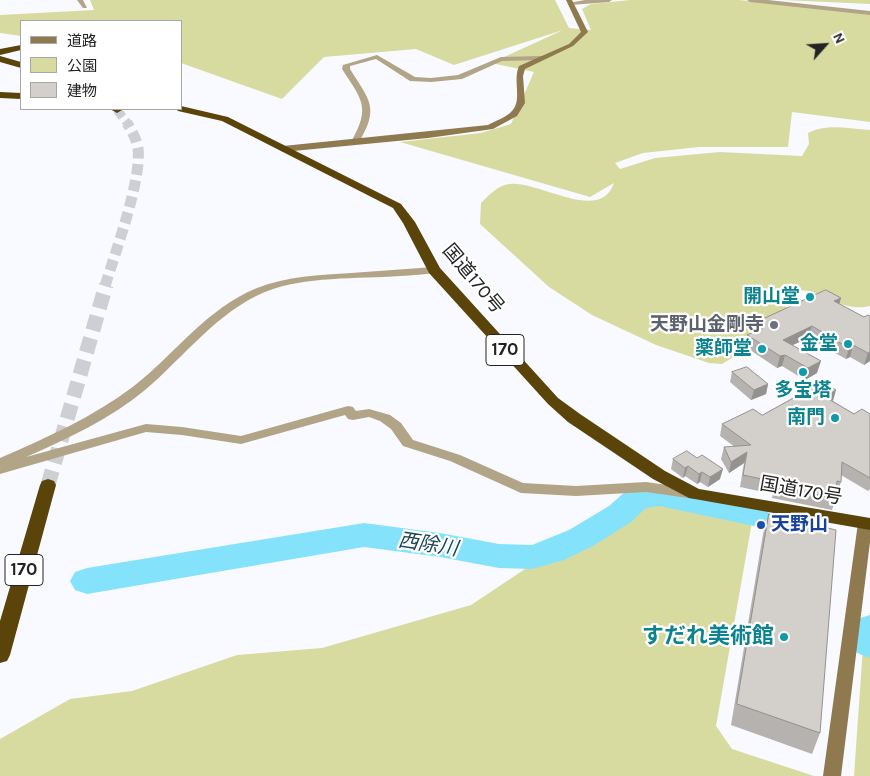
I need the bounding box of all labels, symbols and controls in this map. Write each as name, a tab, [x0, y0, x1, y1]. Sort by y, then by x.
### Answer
legend	[20, 20, 182, 110]
north arrow	[800, 20, 850, 70]
text: N	[829, 30, 849, 46]
text: 道路	[67, 32, 97, 50]
text: 公園	[67, 57, 97, 75]
text: 建物	[67, 82, 97, 100]
street label: 国道170号	[437, 240, 509, 318]
place label: 開山堂	[743, 286, 800, 308]
marker: 開山堂	[804, 291, 816, 303]
place label: 天野山金剛寺	[650, 314, 764, 336]
marker: 天野山金剛寺	[768, 319, 780, 331]
place label: 金堂	[800, 333, 838, 355]
road number: 170	[486, 334, 524, 366]
place label: 薬師堂	[695, 338, 752, 360]
marker: 金堂	[842, 338, 854, 350]
marker: 薬師堂	[756, 343, 768, 355]
marker: 多宝塔	[797, 366, 809, 378]
place label: 多宝塔	[775, 380, 831, 402]
place label: 南門	[787, 407, 825, 429]
marker: 南門	[829, 412, 841, 424]
street label: 国道170号	[758, 473, 844, 509]
place label: 天野山	[771, 514, 828, 536]
marker: 天野山	[755, 519, 767, 531]
water label: 西除川	[396, 528, 460, 562]
road number: 170	[5, 554, 43, 586]
place label: すだれ美術館	[642, 624, 774, 650]
marker: すだれ美術館	[778, 631, 790, 643]

